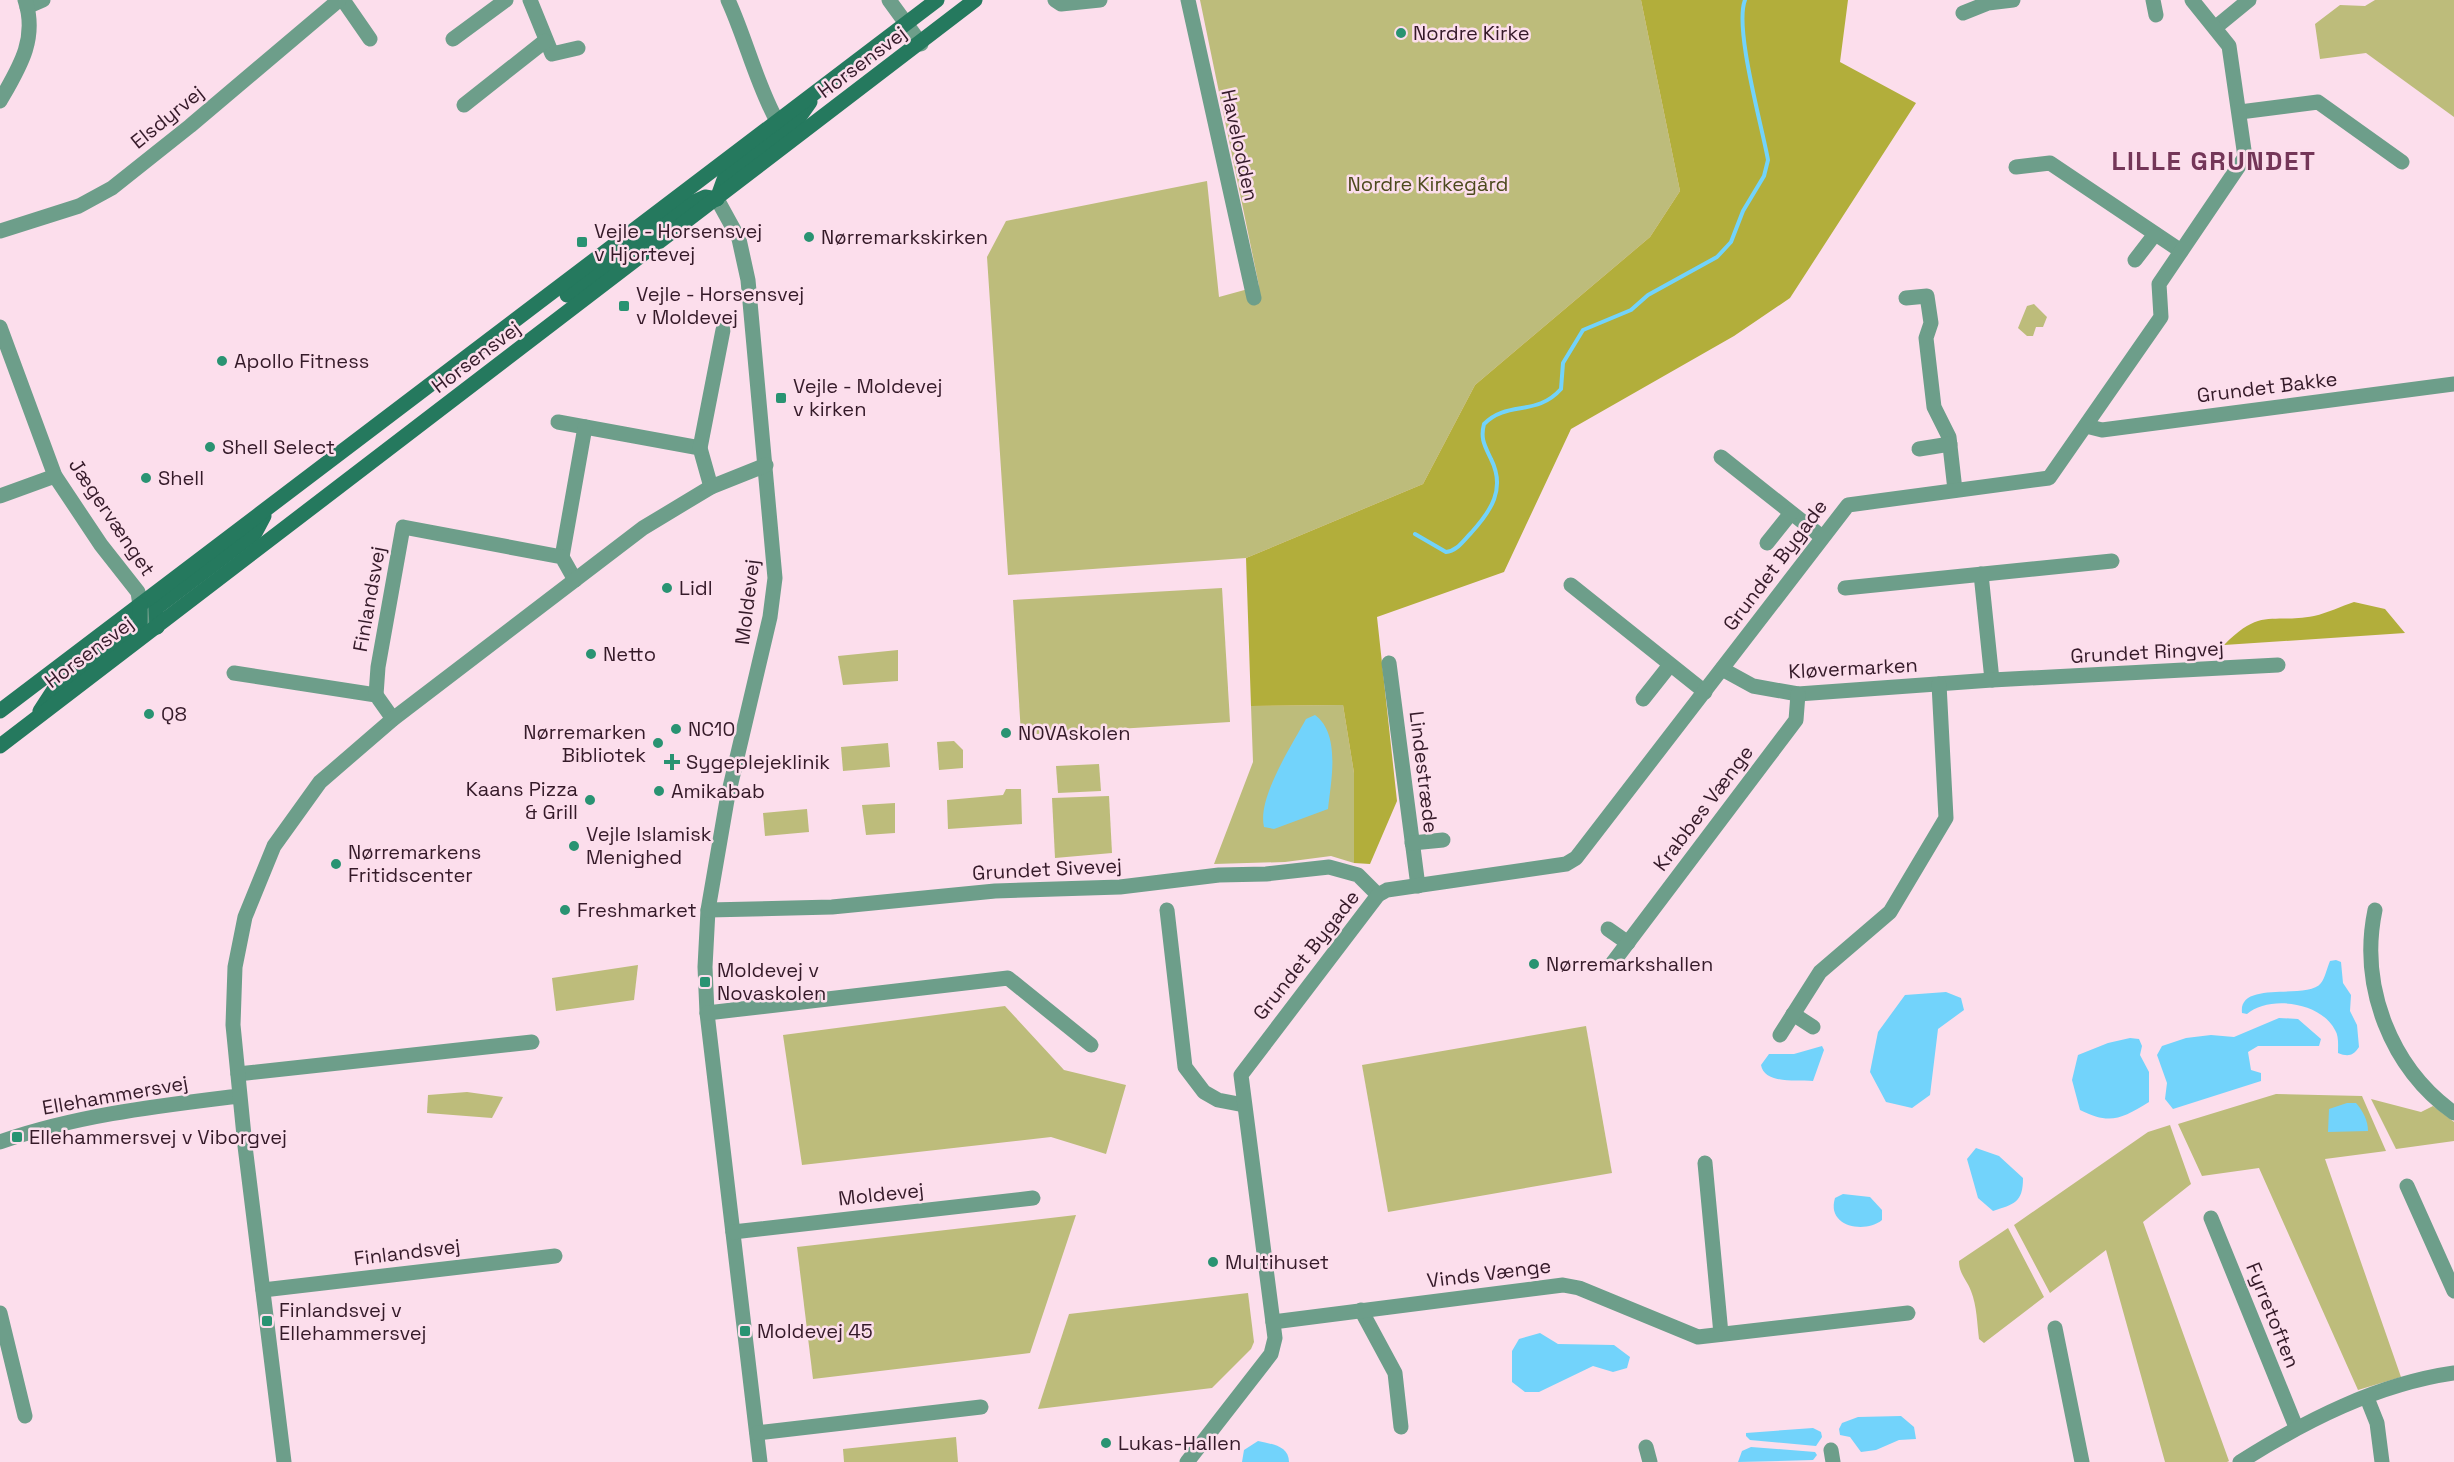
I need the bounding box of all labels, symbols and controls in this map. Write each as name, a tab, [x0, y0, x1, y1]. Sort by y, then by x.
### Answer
street label: Horsensvej	[812, 20, 912, 104]
place label: Nordre Kirke	[1413, 20, 1530, 46]
marker: Nordre Kirke	[1394, 26, 1408, 40]
street label: Elsdyrvej	[125, 80, 209, 154]
street label: Havelodden	[1215, 87, 1265, 203]
district label: LILLE GRUNDET	[2111, 144, 2317, 178]
park label: Nordre Kirkegård	[1348, 171, 1508, 197]
place label: Vejle - Horsensvej v Hjortevej	[594, 218, 762, 267]
place label: Nørremarkskirken	[821, 224, 988, 250]
marker: Nørremarkskirken	[802, 230, 816, 244]
marker: Vejle - Horsensvej v Hjortevej	[575, 235, 589, 249]
place label: Vejle - Horsensvej v Moldevej	[636, 281, 804, 330]
marker: Vejle - Horsensvej v Moldevej	[617, 299, 631, 313]
street label: Horsensvej	[426, 315, 526, 399]
place label: Apollo Fitness	[234, 348, 369, 374]
marker: Apollo Fitness	[215, 354, 229, 368]
street label: Grundet Bakke	[2195, 365, 2339, 409]
place label: Vejle - Moldevej v kirken	[793, 373, 942, 422]
marker: Vejle - Moldevej v kirken	[774, 391, 788, 405]
place label: Shell Select	[222, 434, 335, 460]
marker: Shell Select	[203, 440, 217, 454]
street label: Jægervænget	[63, 453, 161, 581]
place label: Shell	[158, 465, 204, 491]
marker: Shell	[139, 471, 153, 485]
street label: Grundet Bygade	[1717, 494, 1833, 636]
street label: Finlandsvej	[347, 544, 391, 654]
street label: Moldevej	[729, 558, 765, 646]
place label: Lidl	[679, 575, 713, 601]
marker: Lidl	[660, 581, 674, 595]
street label: Horsensvej	[39, 610, 139, 694]
street label: Grundet Ringvej	[2070, 635, 2224, 669]
place label: Netto	[603, 641, 656, 667]
marker: Netto	[584, 647, 598, 661]
street label: Kløvermarken	[1788, 652, 1918, 684]
place label: Q8	[161, 701, 187, 727]
marker: Q8	[142, 707, 156, 721]
street label: Lindestræde	[1404, 710, 1444, 834]
place label: NC10	[688, 716, 735, 742]
place label: Nørremarken Bibliotek	[523, 719, 646, 768]
place label: NOVAskolen	[1018, 720, 1130, 746]
marker: NC10	[669, 722, 683, 736]
marker: NOVAskolen	[999, 726, 1013, 740]
marker: Nørremarken Bibliotek	[651, 736, 665, 750]
street label: Krabbes Vænge	[1647, 740, 1759, 876]
place label: Sygeplejeklinik	[686, 749, 830, 775]
marker: Sygeplejeklinik	[663, 753, 681, 771]
place label: Kaans Pizza & Grill	[466, 776, 578, 825]
place label: Amikabab	[671, 778, 765, 804]
marker: Amikabab	[652, 784, 666, 798]
marker: Kaans Pizza & Grill	[583, 793, 597, 807]
place label: Vejle Islamisk Menighed	[586, 821, 712, 870]
place label: Nørremarkens Fritidscenter	[348, 839, 481, 888]
marker: Vejle Islamisk Menighed	[567, 839, 581, 853]
street label: Grundet Sivevej	[971, 852, 1123, 886]
marker: Nørremarkens Fritidscenter	[329, 857, 343, 871]
street label: Grundet Bygade	[1247, 885, 1365, 1025]
place label: Freshmarket	[577, 897, 697, 923]
marker: Freshmarket	[558, 903, 572, 917]
place label: Nørremarkshallen	[1546, 951, 1713, 977]
place label: Moldevej v Novaskolen	[717, 957, 826, 1006]
marker: Nørremarkshallen	[1527, 957, 1541, 971]
marker: Moldevej v Novaskolen	[698, 975, 712, 989]
street label: Ellehammersvej	[40, 1069, 190, 1121]
place label: Ellehammersvej v Viborgvej	[29, 1124, 287, 1150]
marker: Ellehammersvej v Viborgvej	[10, 1130, 24, 1144]
street label: Moldevej	[837, 1177, 925, 1211]
street label: Finlandsvej	[352, 1233, 462, 1271]
place label: Multihuset	[1225, 1249, 1329, 1275]
street label: Vinds Vænge	[1425, 1252, 1553, 1294]
marker: Multihuset	[1206, 1255, 1220, 1269]
street label: Fyrretoften	[2240, 1258, 2306, 1372]
place label: Finlandsvej v Ellehammersvej	[279, 1297, 427, 1346]
marker: Finlandsvej v Ellehammersvej	[260, 1314, 274, 1328]
place label: Moldevej 45	[757, 1318, 873, 1344]
marker: Moldevej 45	[738, 1324, 752, 1338]
place label: Lukas-Hallen	[1118, 1430, 1241, 1456]
marker: Lukas-Hallen	[1099, 1436, 1113, 1450]

